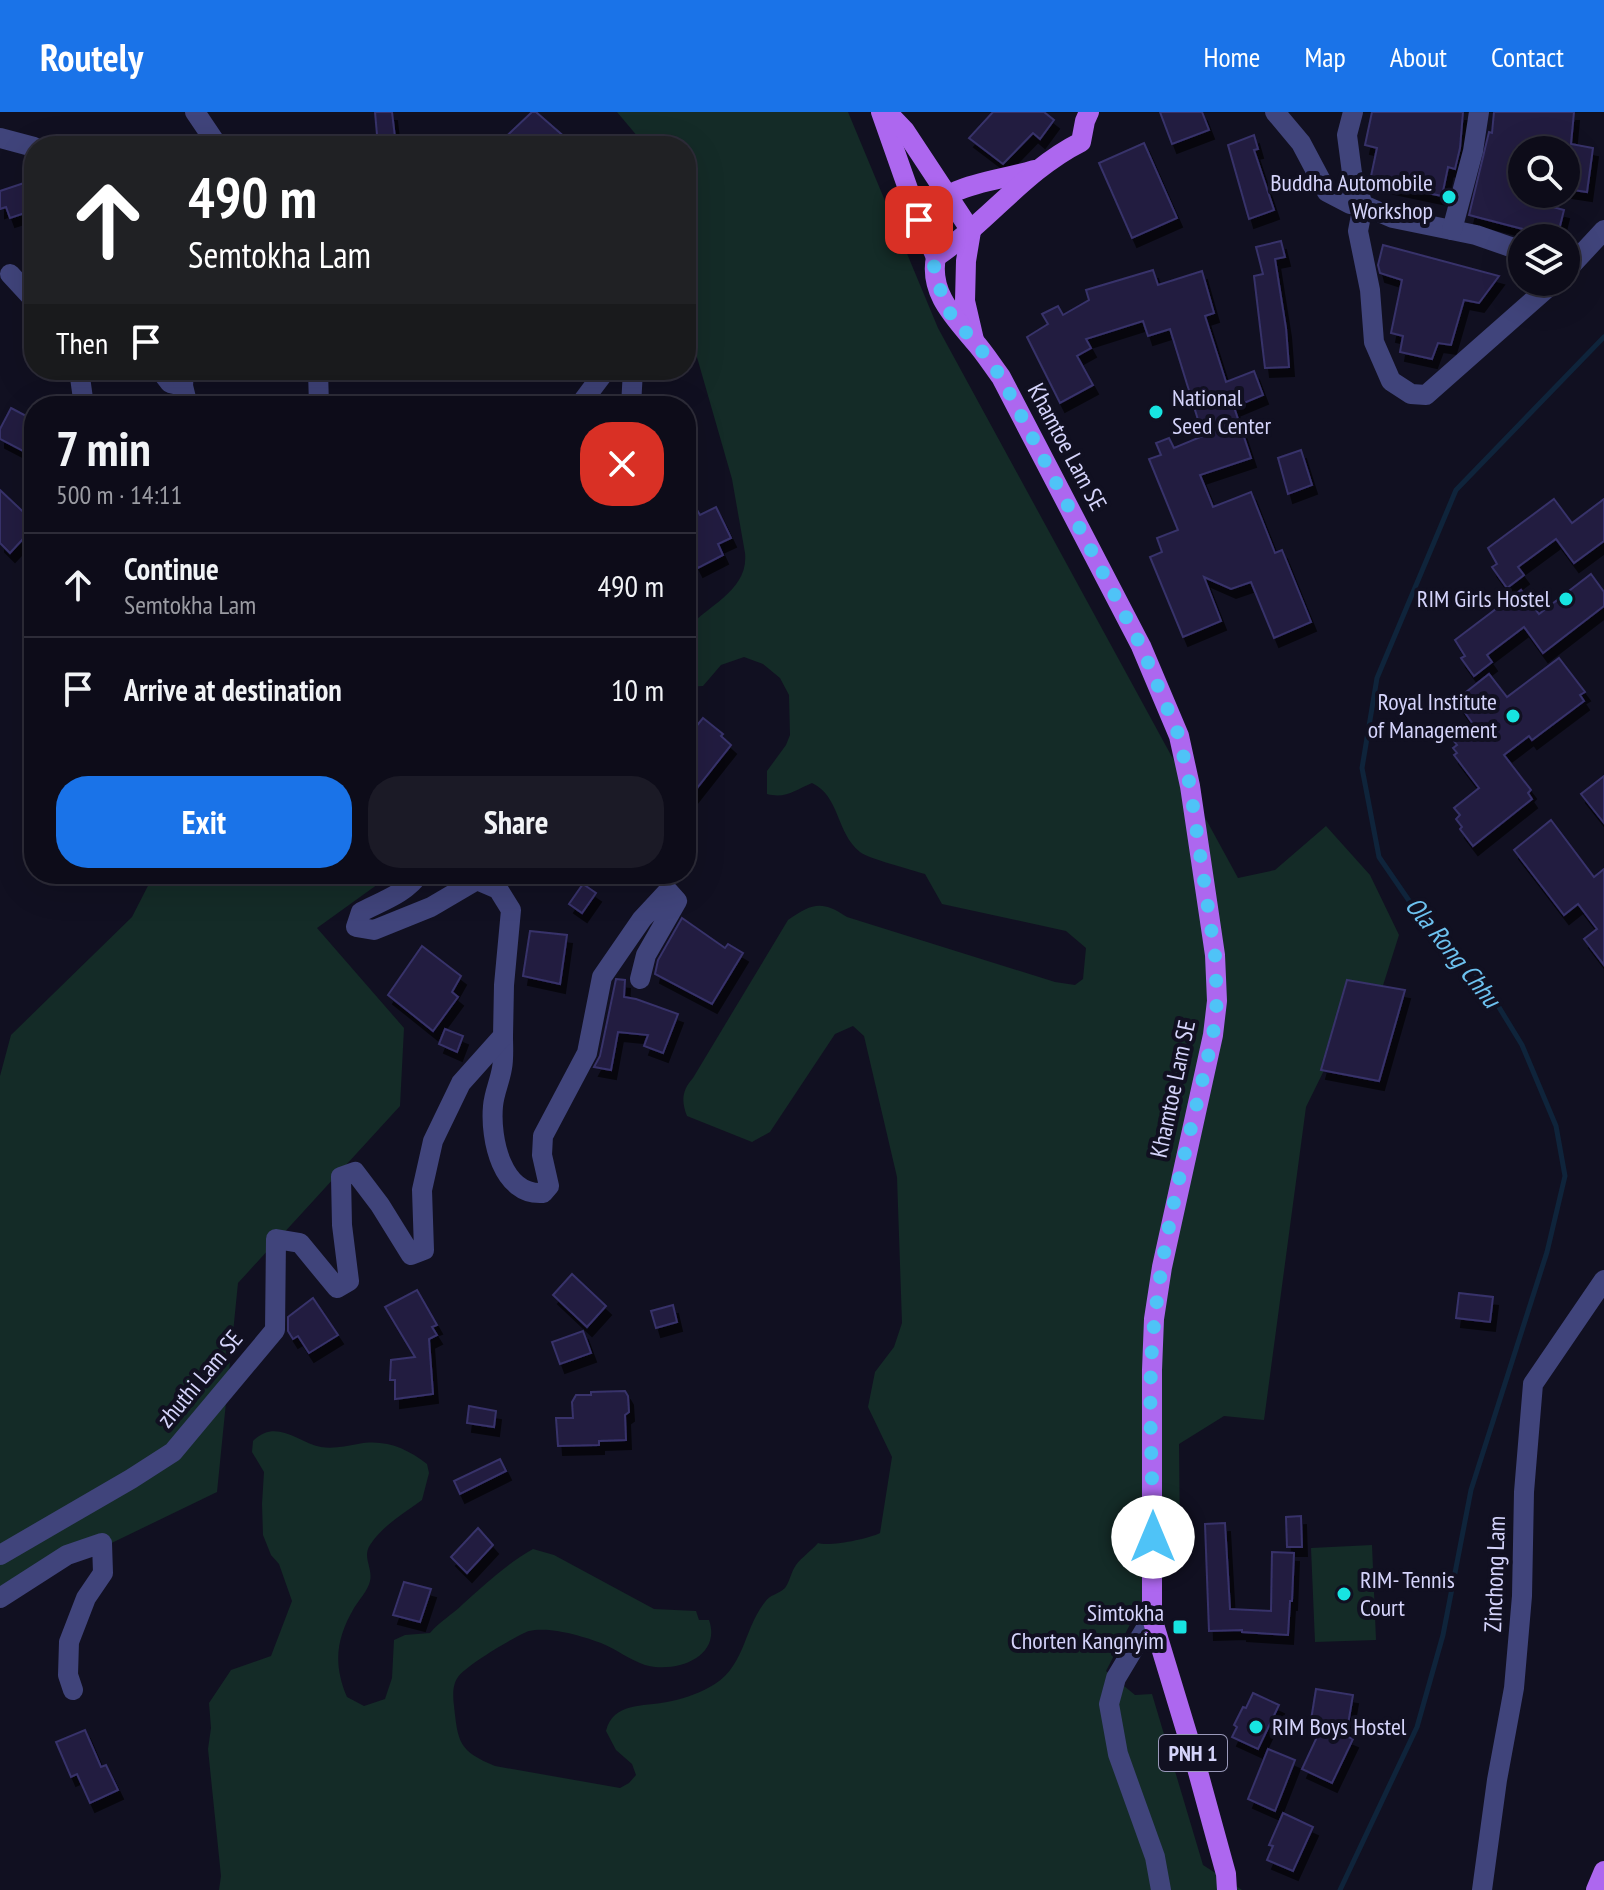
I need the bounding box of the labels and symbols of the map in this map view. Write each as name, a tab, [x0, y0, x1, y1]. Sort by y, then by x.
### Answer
place label: Buddha Automobile Workshop	[1270, 167, 1433, 226]
pin	[885, 186, 953, 254]
marker: Buddha Automobile Workshop	[1440, 188, 1458, 206]
street label: Khamtoe Lam SE	[1021, 378, 1114, 516]
place label: National Seed Center	[1172, 382, 1271, 441]
marker: National Seed Center	[1147, 403, 1165, 421]
place label: RIM Girls Hostel	[1417, 583, 1550, 614]
marker: RIM Girls Hostel	[1557, 590, 1575, 608]
place label: Royal Institute of Management	[1368, 686, 1497, 745]
marker: Royal Institute of Management	[1504, 707, 1522, 725]
water label: Ola Rong Chhu	[1399, 890, 1509, 1015]
street label: Khamtoe Lam SE	[1143, 1017, 1202, 1161]
street label: zhuthi Lam SE	[150, 1324, 249, 1434]
position arrow	[1111, 1495, 1195, 1579]
street label: Zinchong Lam	[1477, 1515, 1512, 1633]
place label: RIM- Tennis Court	[1360, 1564, 1455, 1623]
marker: RIM- Tennis Court	[1335, 1585, 1353, 1603]
place label: Simtokha Chorten Kangnyim	[1011, 1597, 1164, 1656]
marker: Simtokha Chorten Kangnyim	[1171, 1618, 1189, 1636]
place label: RIM Boys Hostel	[1272, 1711, 1407, 1742]
marker: RIM Boys Hostel	[1247, 1718, 1265, 1736]
road number: PNH 1	[1159, 1735, 1227, 1771]

